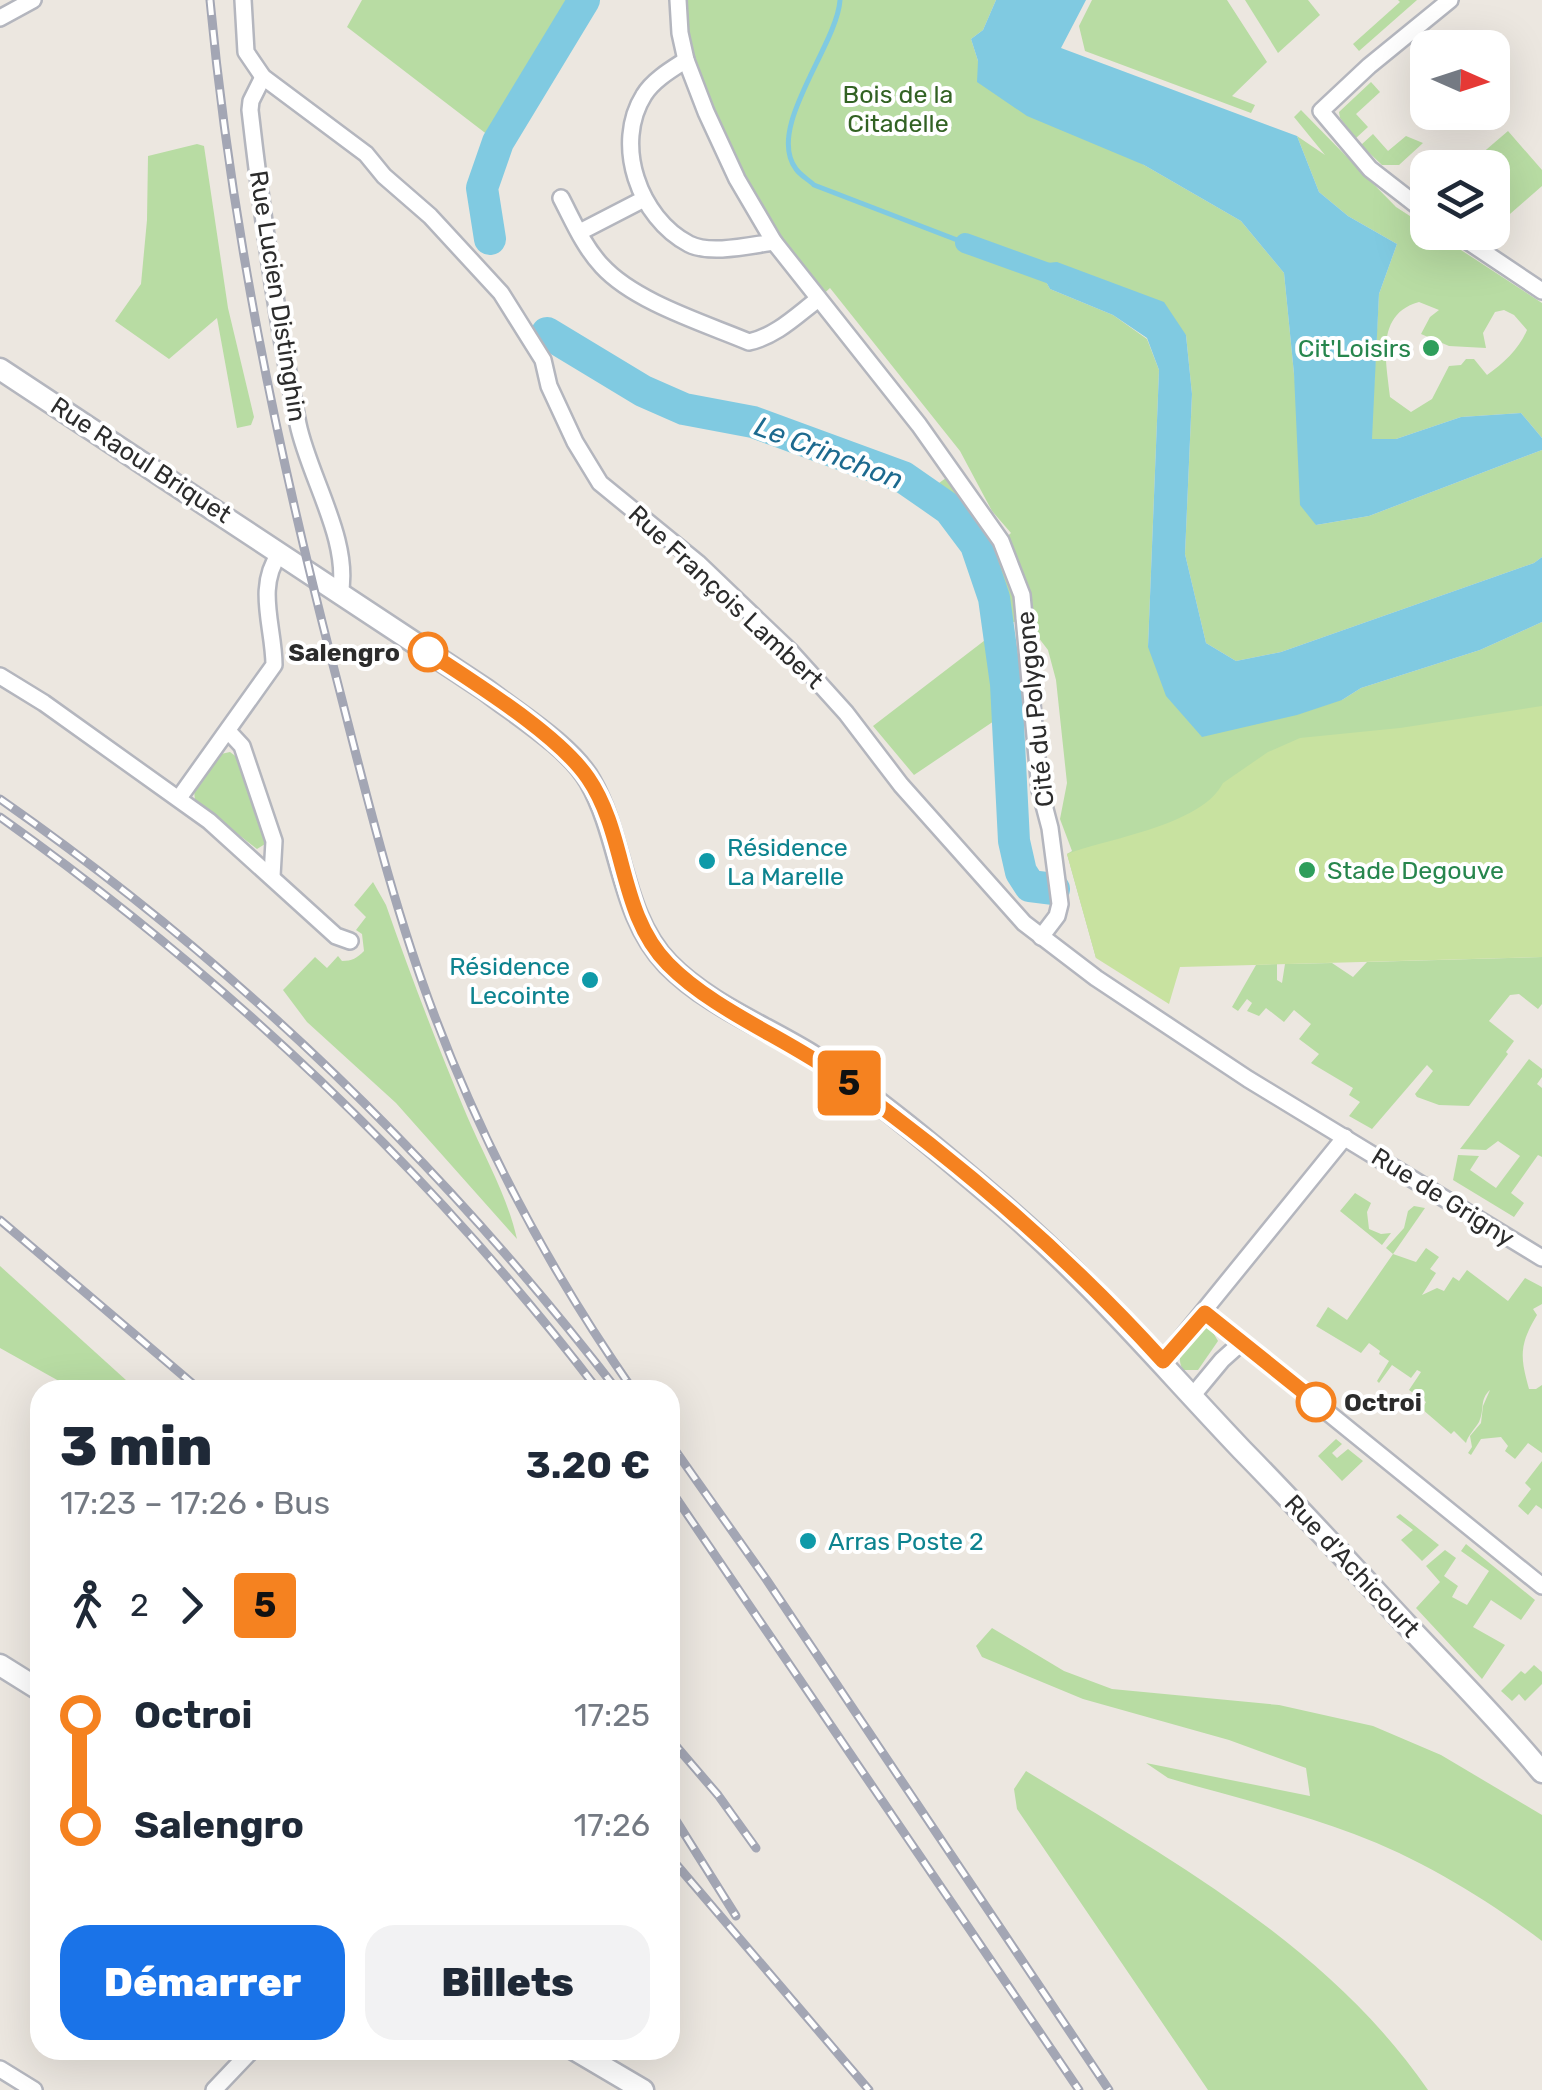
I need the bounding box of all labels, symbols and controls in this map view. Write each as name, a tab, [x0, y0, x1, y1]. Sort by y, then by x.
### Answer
north arrow	[1410, 30, 1510, 130]
map controls	[1410, 30, 1510, 250]
park label: Bois de la Citadelle	[843, 80, 953, 138]
button: layers	[1410, 150, 1510, 250]
street label: Rue Lucien Distinghin	[244, 168, 312, 424]
place label: Cit'Loisirs	[1298, 334, 1411, 363]
marker: Cit'Loisirs	[1420, 337, 1442, 359]
street label: Rue Raoul Briquet	[45, 391, 237, 529]
water label: Le Crinchon	[750, 410, 908, 496]
street label: Rue François Lambert	[623, 499, 829, 695]
street label: Cité du Polygone	[1010, 610, 1060, 808]
marker: Salengro	[409, 633, 447, 671]
place label: Salengro	[288, 638, 400, 667]
place label: Résidence La Marelle	[727, 833, 848, 891]
marker: Résidence La Marelle	[696, 850, 718, 872]
place label: Stade Degouve	[1327, 856, 1504, 885]
marker: Stade Degouve	[1296, 859, 1318, 881]
place label: Résidence Lecointe	[449, 952, 570, 1010]
marker: Résidence Lecointe	[579, 969, 601, 991]
line badge: 5	[816, 1050, 882, 1116]
text: 5	[838, 1062, 860, 1104]
street label: Rue de Grigny	[1366, 1142, 1520, 1252]
marker: Octroi	[1297, 1383, 1335, 1421]
place label: Octroi	[1344, 1388, 1422, 1417]
text: 3 min	[60, 1414, 213, 1479]
text: 3.20 €	[526, 1442, 650, 1488]
text: 17:23 – 17:26 · Bus	[60, 1484, 330, 1522]
street label: Rue d'Achicourt	[1279, 1489, 1426, 1643]
place label: Arras Poste 2	[828, 1527, 984, 1556]
marker: Arras Poste 2	[797, 1530, 819, 1552]
icon: walk	[60, 1578, 115, 1633]
icon: forward	[164, 1578, 219, 1633]
text: 5	[254, 1584, 276, 1626]
text: 2	[130, 1586, 149, 1624]
text: Octroi	[134, 1692, 252, 1738]
text: 17:25	[574, 1696, 650, 1734]
text: Salengro	[134, 1802, 304, 1848]
text: 17:26	[574, 1806, 650, 1844]
button: Démarrer	[60, 1925, 345, 2040]
button: Billets	[365, 1925, 650, 2040]

